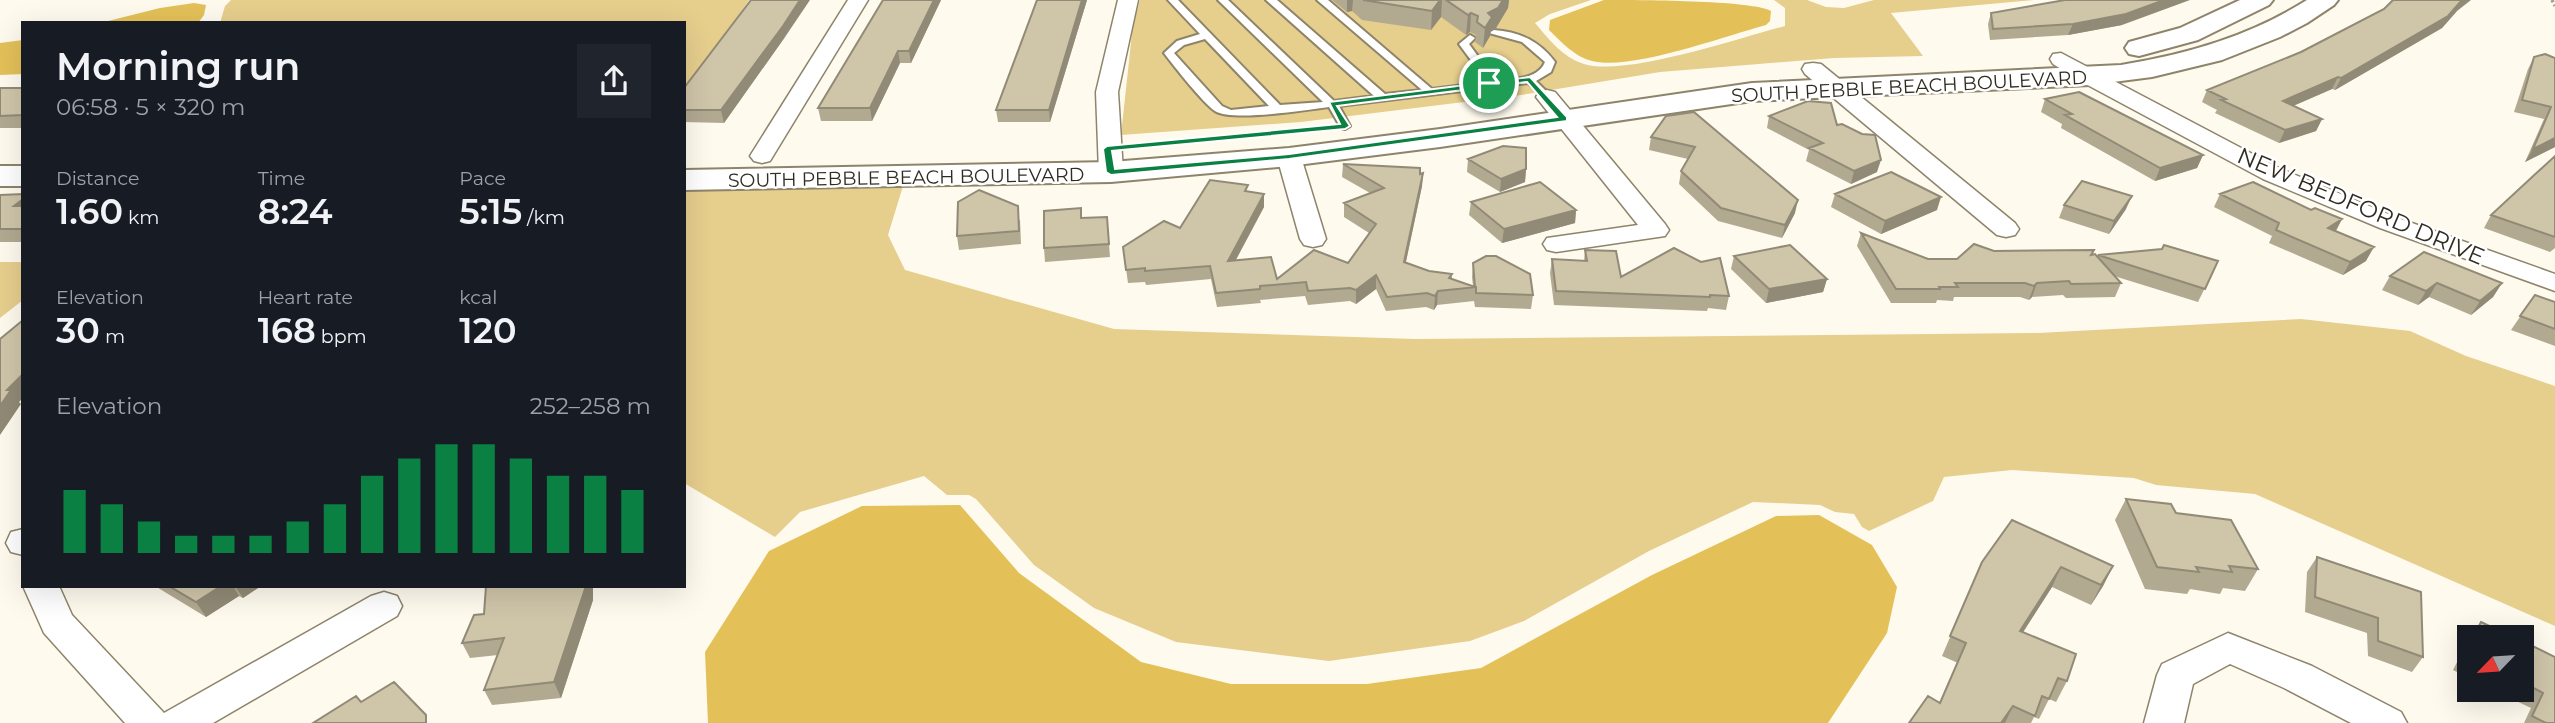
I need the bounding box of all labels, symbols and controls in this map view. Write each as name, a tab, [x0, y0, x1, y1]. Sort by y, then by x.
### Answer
text: Morning run	[56, 43, 300, 90]
button: share	[577, 44, 651, 118]
pin	[1459, 53, 1519, 113]
icon: arrive	[1470, 64, 1508, 102]
street label: SOUTH PEBBLE BEACH BOULEVARD	[1730, 66, 2088, 107]
text: 06:58 · 5 × 320 m	[56, 93, 245, 121]
street label: NEW BEDFORD DRIVE	[2233, 141, 2489, 271]
street label: SOUTH PEBBLE BEACH BOULEVARD	[728, 163, 1084, 192]
text: Distance	[56, 167, 139, 190]
text: Time	[258, 167, 305, 190]
text: Pace	[459, 167, 506, 190]
text: 1.60	[56, 190, 123, 233]
text: 8:24	[258, 190, 333, 233]
text: 5:15	[459, 190, 522, 233]
text: km	[123, 206, 159, 229]
text: /km	[522, 206, 565, 229]
text: Elevation	[56, 286, 144, 309]
text: Heart rate	[258, 286, 353, 309]
text: kcal	[459, 286, 497, 309]
text: 30	[56, 309, 100, 352]
text: 168	[258, 309, 316, 352]
text: 120	[459, 309, 517, 352]
text: m	[100, 325, 125, 348]
text: bpm	[316, 325, 367, 348]
text: Elevation	[56, 392, 162, 420]
text: 252–258 m	[530, 392, 651, 420]
north arrow	[2457, 625, 2534, 702]
map controls	[2457, 625, 2534, 702]

